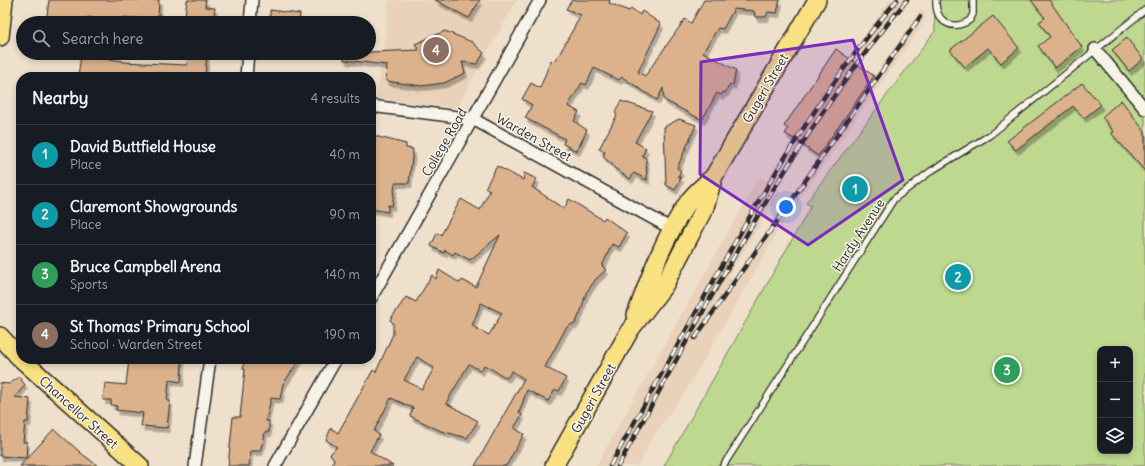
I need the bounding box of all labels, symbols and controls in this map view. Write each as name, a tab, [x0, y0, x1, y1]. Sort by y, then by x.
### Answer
search box	[16, 16, 376, 60]
icon: search	[30, 27, 52, 49]
text: Search here	[62, 29, 143, 48]
pin: 4	[423, 35, 449, 65]
street label: Gugeri Street	[739, 50, 792, 126]
text: Nearby	[32, 87, 88, 109]
text: 4 results	[311, 90, 360, 107]
street label: College Road	[418, 105, 471, 180]
street label: Warden Street	[493, 110, 575, 166]
text: David Buttfield House	[70, 137, 216, 156]
text: 1	[42, 146, 48, 163]
text: 40 m	[329, 146, 360, 163]
text: Place	[70, 156, 101, 173]
pin: 1	[842, 174, 868, 204]
street label: Hardy Avenue	[829, 196, 888, 275]
text: Claremont Showgrounds	[70, 197, 237, 216]
your location	[776, 197, 796, 217]
text: 2	[41, 206, 49, 223]
text: 90 m	[329, 206, 360, 223]
text: Place	[70, 216, 101, 233]
text: Bruce Campbell Arena	[70, 257, 221, 276]
pin: 2	[945, 262, 971, 292]
text: 3	[41, 266, 49, 283]
text: 140 m	[324, 266, 360, 283]
text: Sports	[70, 276, 108, 293]
text: St Thomas' Primary School	[70, 317, 250, 336]
text: 4	[41, 326, 49, 343]
text: 190 m	[324, 326, 360, 343]
text: School · Warden Street	[70, 336, 202, 353]
map controls	[1097, 346, 1133, 454]
button: +	[1097, 346, 1133, 382]
pin: 3	[994, 355, 1020, 385]
street label: Gugeri Street	[567, 360, 620, 436]
street label: Chancellor Street	[36, 372, 122, 453]
button: −	[1097, 382, 1133, 418]
button: layers	[1097, 418, 1133, 454]

